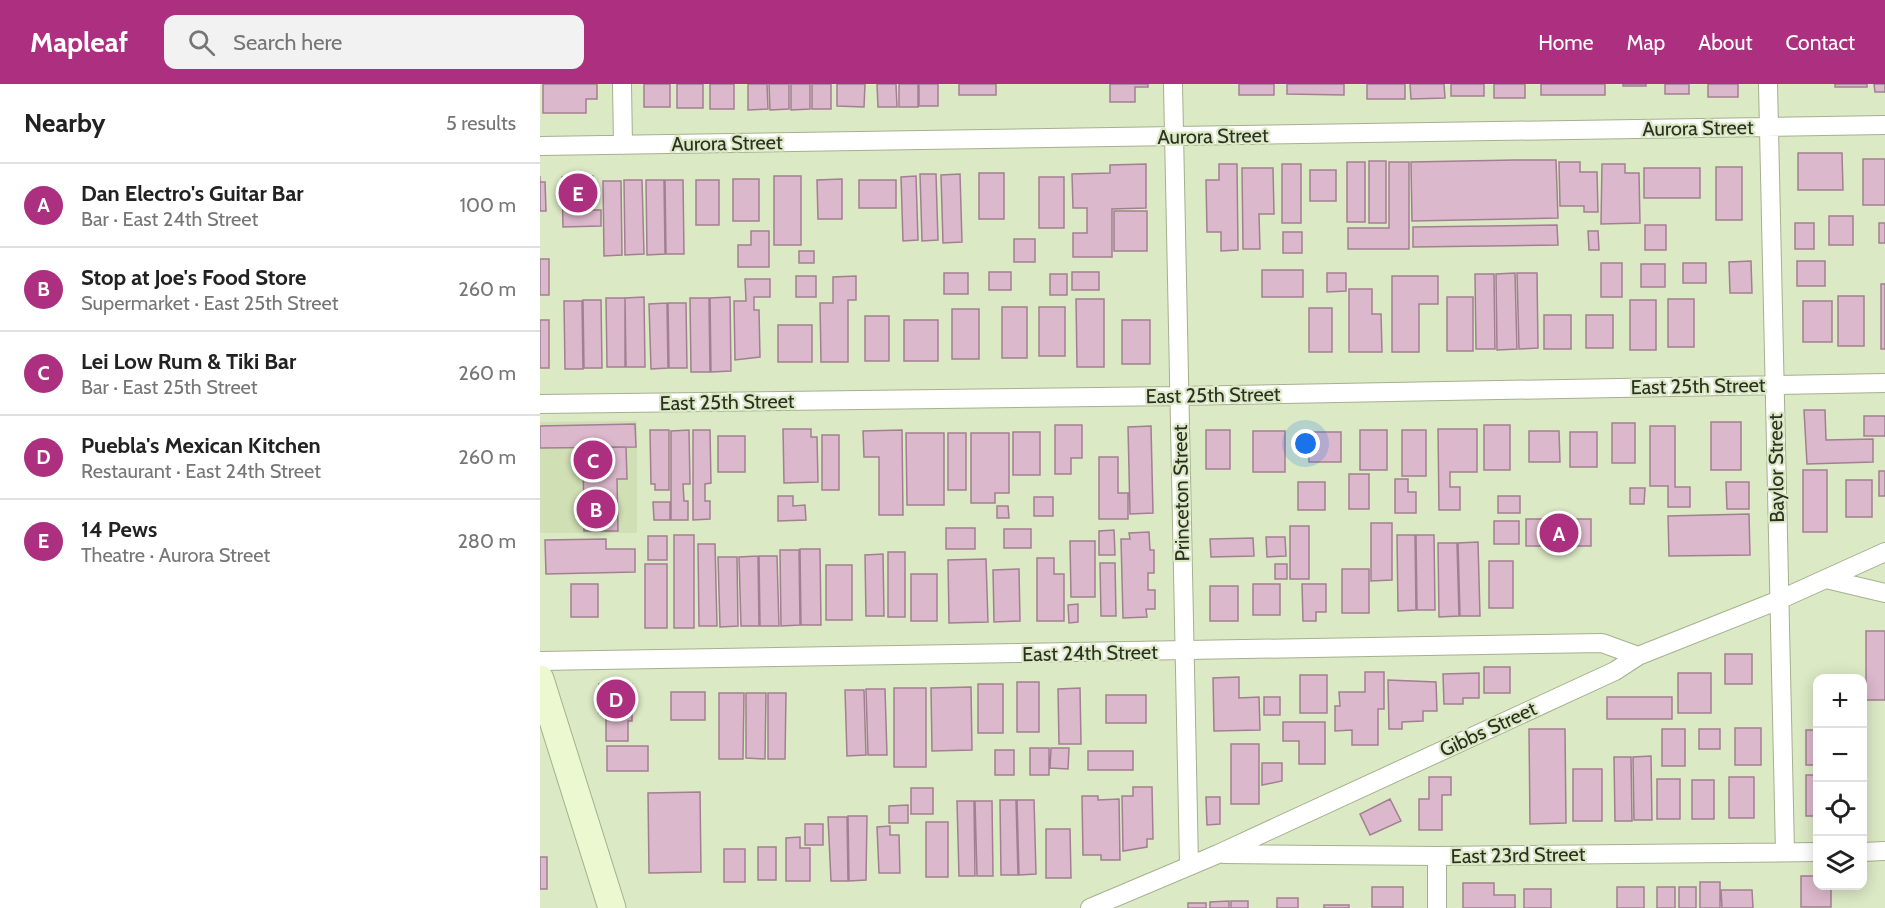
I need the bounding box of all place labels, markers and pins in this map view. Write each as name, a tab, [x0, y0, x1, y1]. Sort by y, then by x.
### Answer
pin: E	[558, 170, 597, 216]
pin: C	[574, 438, 612, 482]
pin: B	[576, 486, 616, 532]
pin: A	[1540, 510, 1578, 556]
pin: D	[596, 676, 636, 722]

